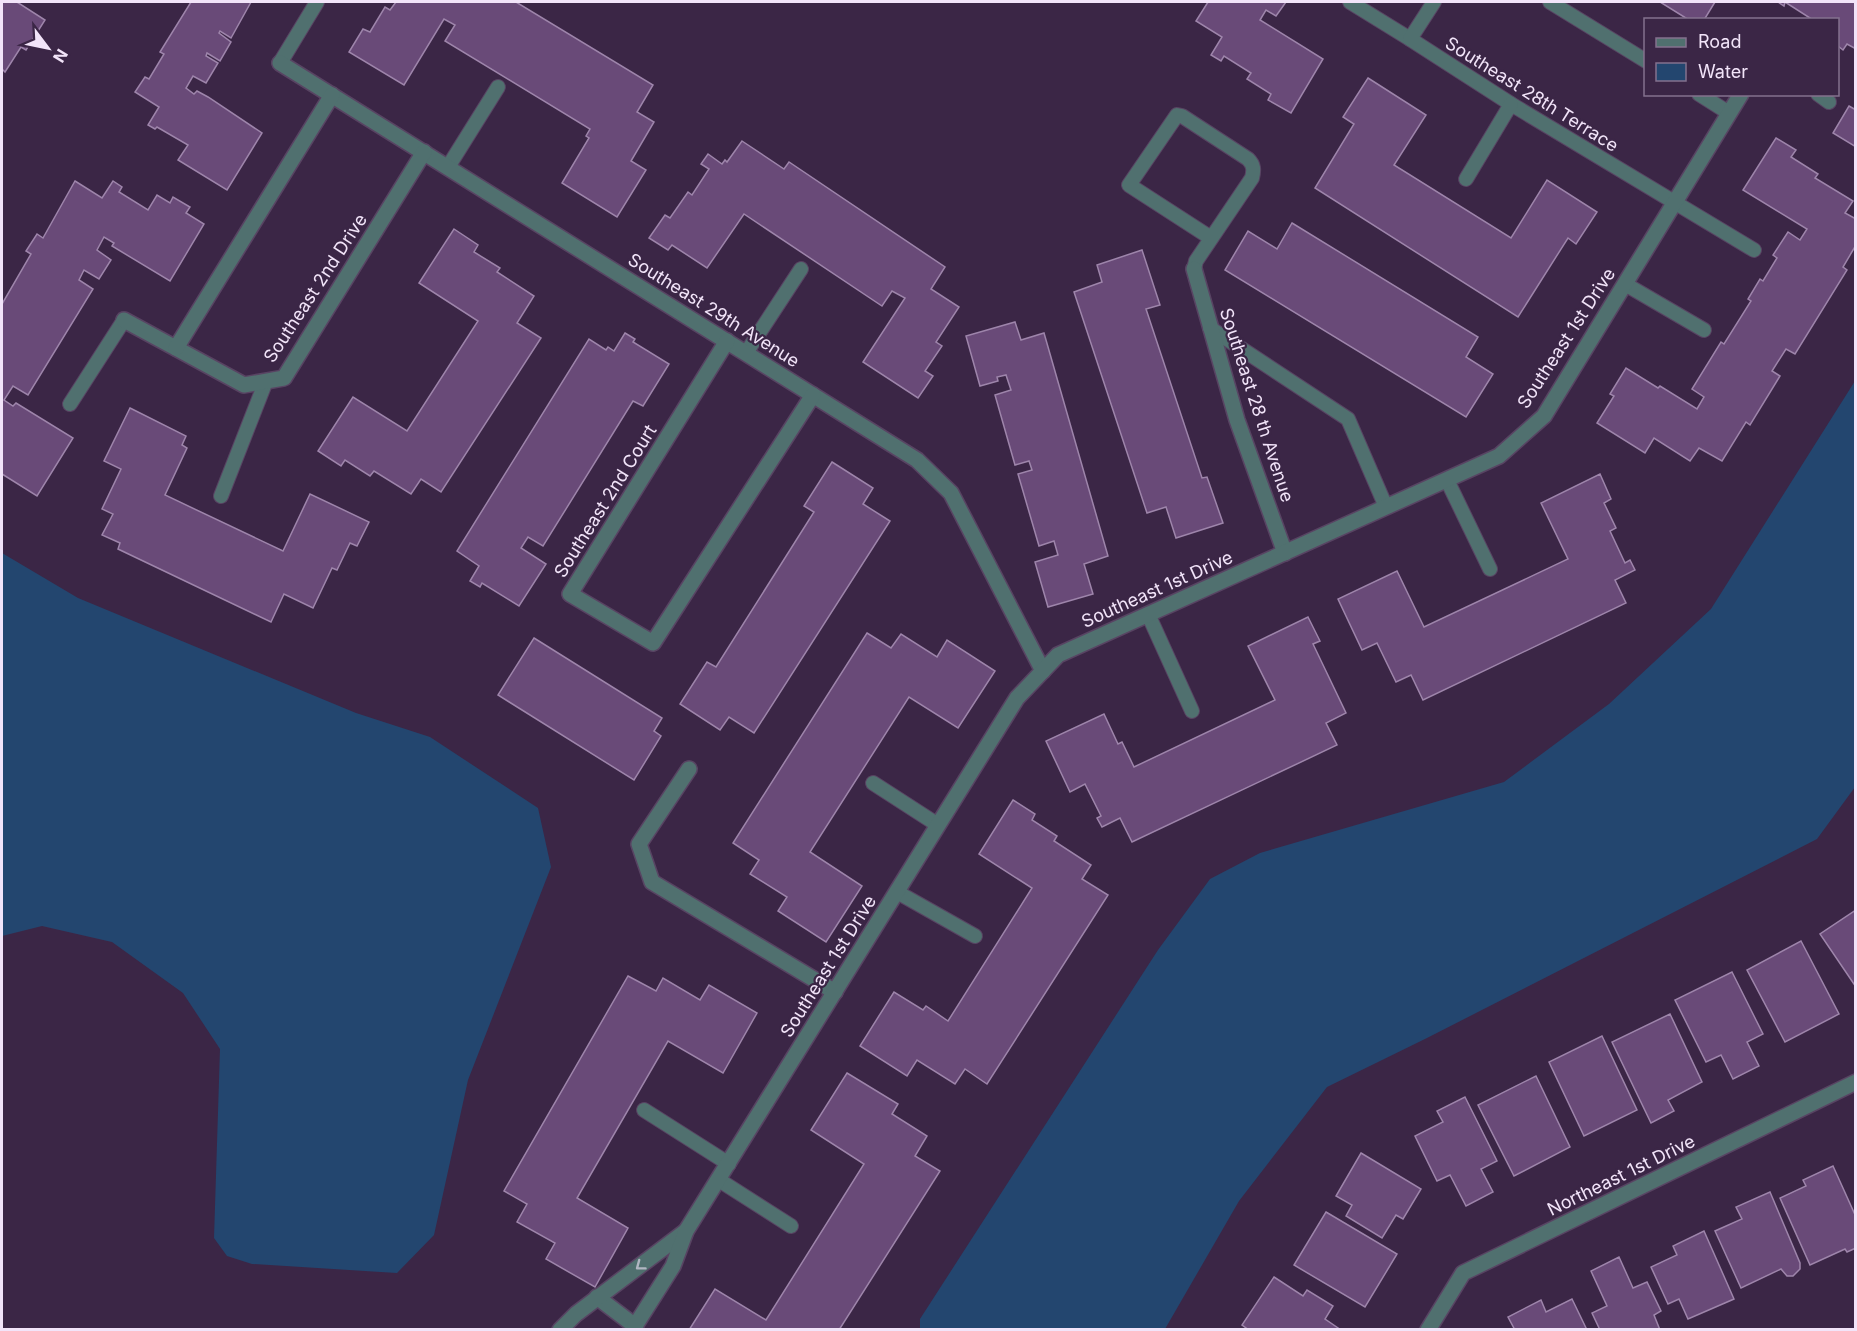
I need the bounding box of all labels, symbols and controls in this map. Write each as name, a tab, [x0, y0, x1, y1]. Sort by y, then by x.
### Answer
north arrow	[18, 18, 78, 78]
legend	[1644, 18, 1839, 96]
text: Road	[1698, 31, 1741, 52]
street label: Southeast 28th Terrace	[1442, 32, 1622, 156]
text: N	[49, 45, 72, 66]
text: Water	[1698, 61, 1748, 82]
street label: Southeast 2nd Drive	[259, 210, 371, 366]
street label: Southeast 29th Avenue	[624, 249, 804, 371]
street label: Southeast 1st Drive	[1513, 264, 1619, 412]
street label: Southeast 28 th Avenue	[1216, 305, 1298, 505]
street label: Southeast 2nd Court	[549, 421, 661, 581]
street label: Southeast 1st Drive	[1078, 546, 1236, 632]
street label: Southeast 1st Drive	[776, 891, 880, 1041]
street label: Northeast 1st Drive	[1544, 1130, 1698, 1220]
one-way arrow	[635, 1259, 646, 1270]

